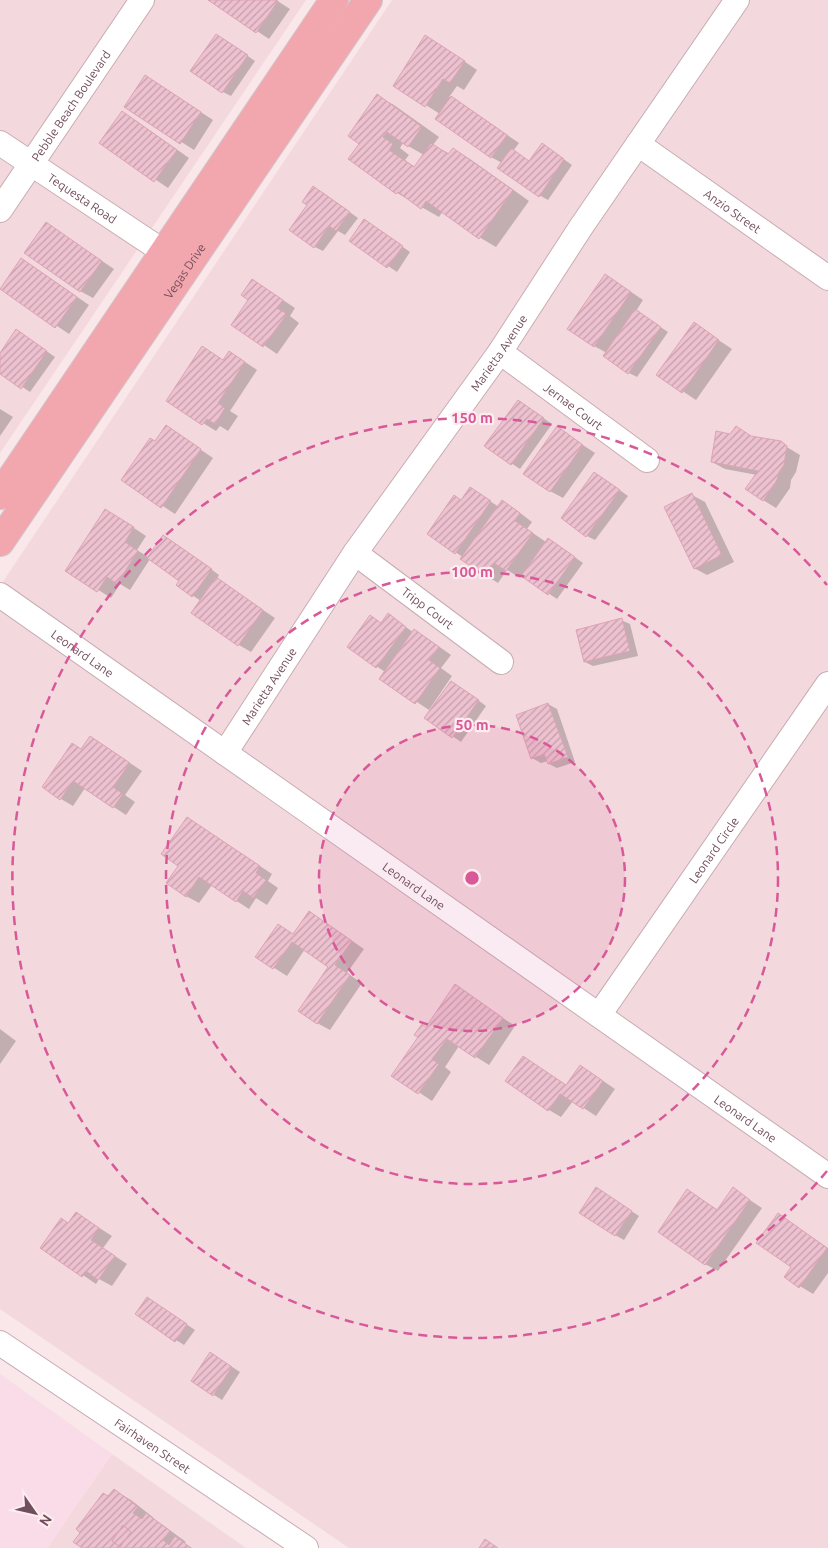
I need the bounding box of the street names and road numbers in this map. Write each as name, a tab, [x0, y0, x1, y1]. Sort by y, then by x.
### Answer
street label: Pebble Beach Boulevard	[29, 48, 113, 163]
street label: Tequesta Road	[46, 170, 119, 225]
street label: Anzio Street	[702, 186, 764, 235]
street label: Vegas Drive	[161, 241, 207, 300]
street label: Marietta Avenue	[468, 312, 529, 393]
street label: Jernae Court	[541, 380, 606, 432]
street label: Tripp Court	[400, 584, 457, 631]
street label: Leonard Lane	[49, 627, 116, 679]
street label: Marietta Avenue	[239, 645, 298, 727]
street label: Leonard Circle	[686, 814, 741, 885]
street label: Leonard Lane	[381, 859, 448, 912]
street label: Leonard Lane	[712, 1092, 779, 1145]
street label: Fairhaven Street	[113, 1415, 193, 1475]

